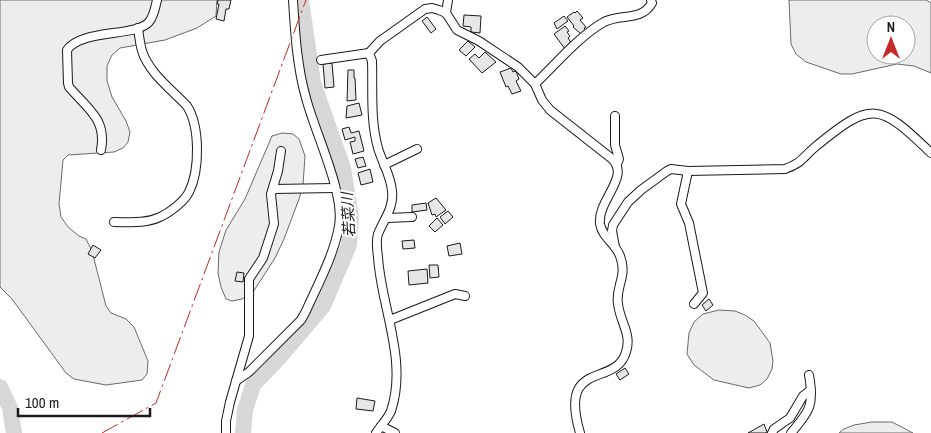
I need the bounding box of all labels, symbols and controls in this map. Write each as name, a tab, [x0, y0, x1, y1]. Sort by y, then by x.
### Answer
north arrow	[866, 15, 916, 65]
text: N	[887, 18, 895, 36]
water label: 若菜川	[336, 190, 360, 238]
scale bar	[18, 386, 150, 418]
text: 100 m	[25, 392, 59, 413]

